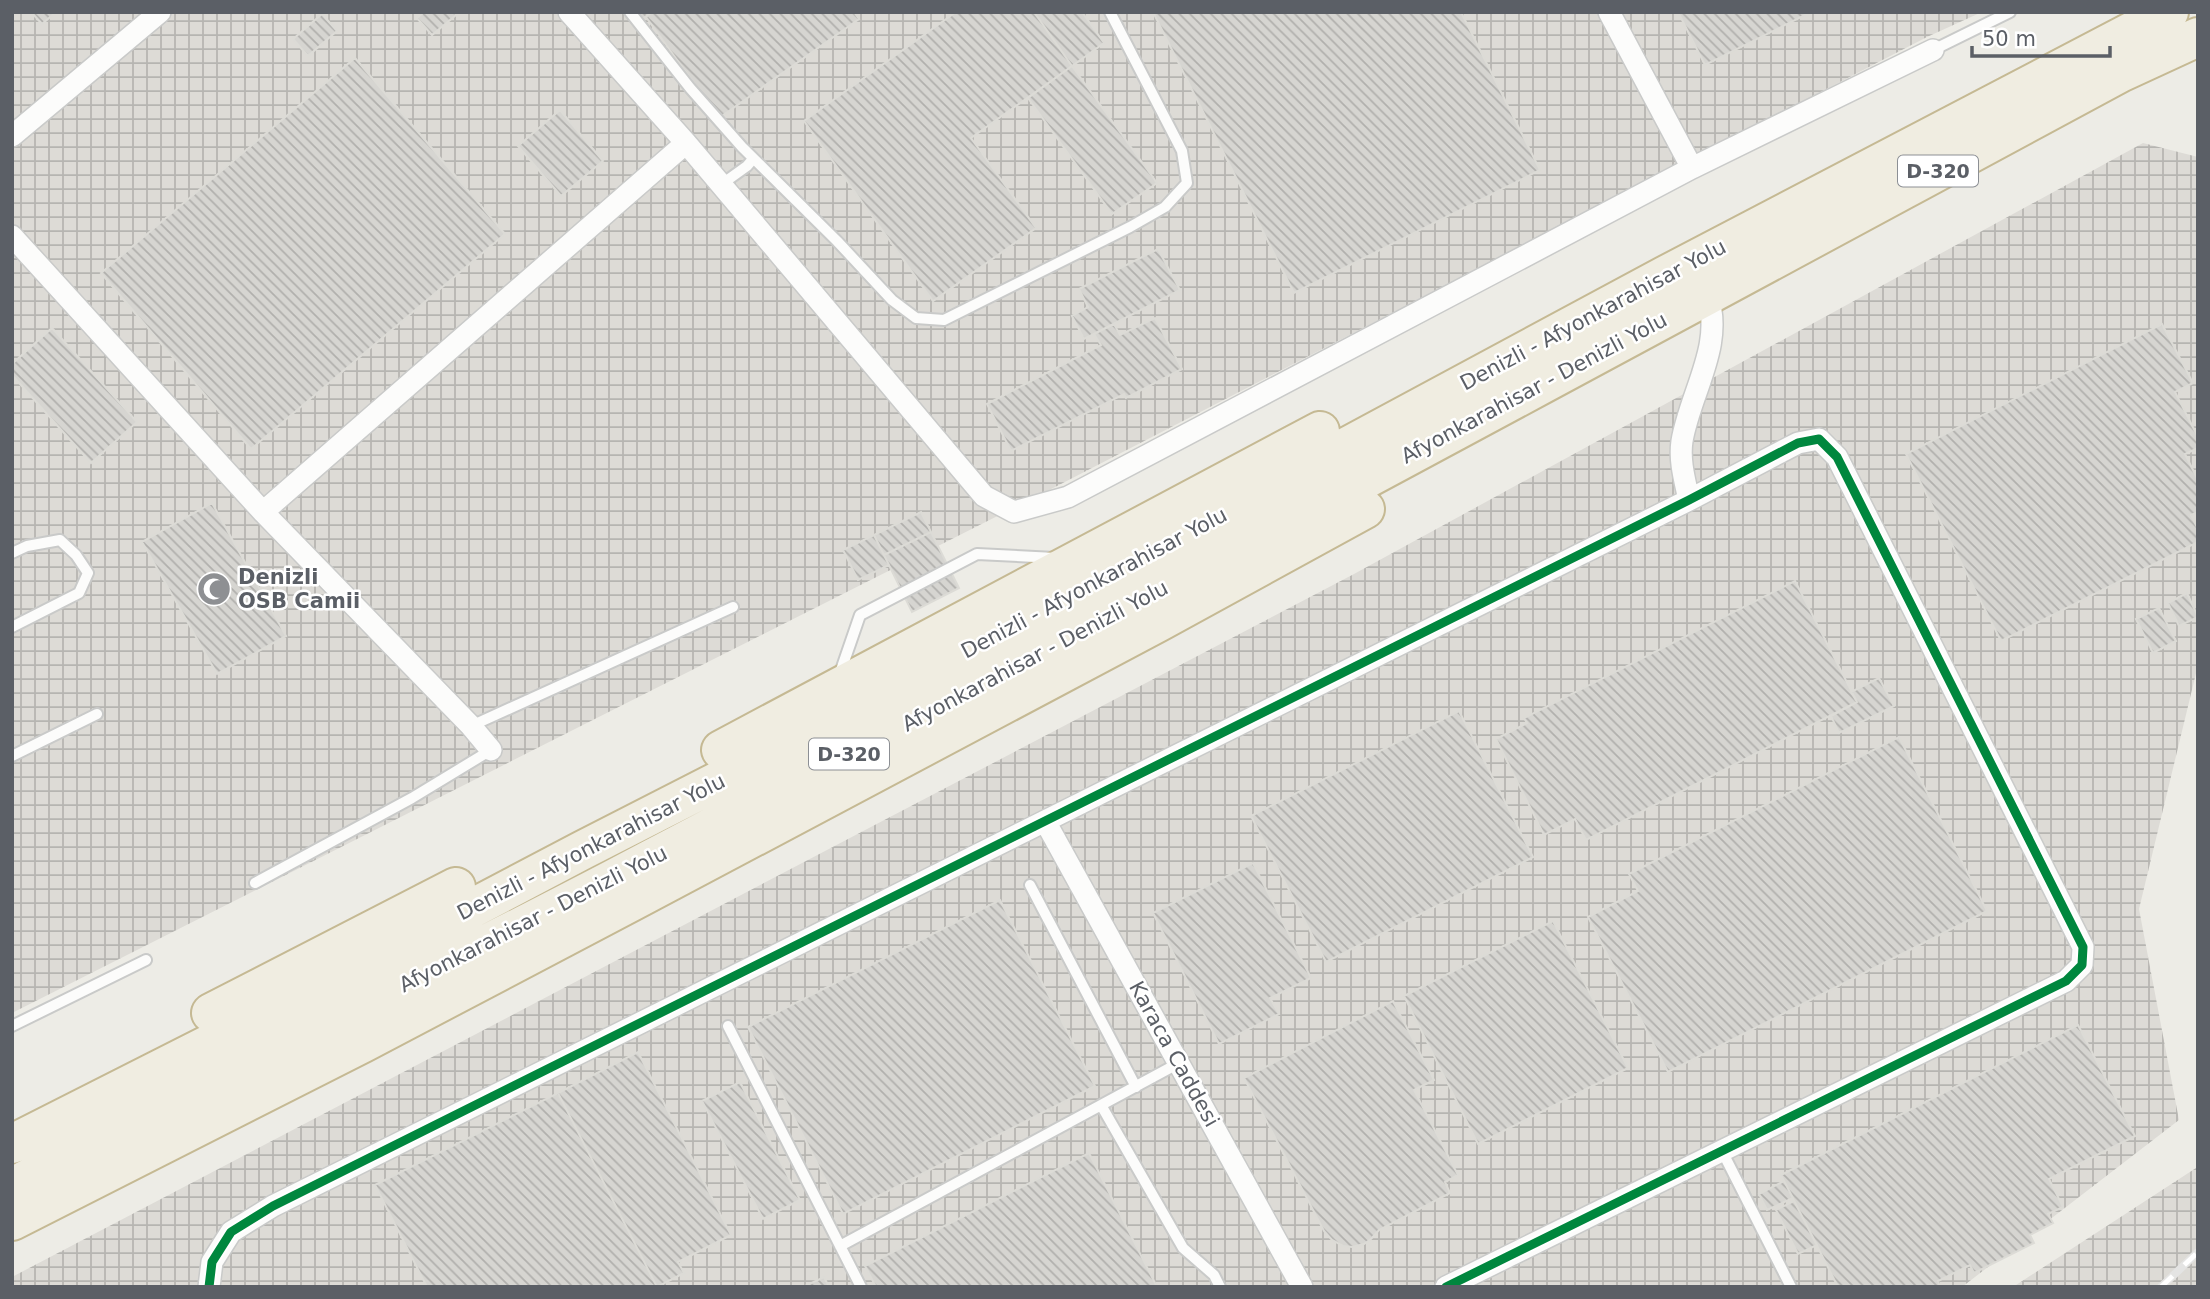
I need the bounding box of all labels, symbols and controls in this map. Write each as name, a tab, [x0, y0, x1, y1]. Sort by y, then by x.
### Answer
scale bar	[1972, 14, 2110, 58]
text: 50 m	[1982, 27, 2036, 51]
road number: D-320	[1898, 155, 1978, 186]
street label: Denizli - Afyonkarahisar Yolu	[1456, 235, 1730, 395]
street label: Afyonkarahisar - Denizli Yolu	[1397, 308, 1671, 468]
street label: Denizli - Afyonkarahisar Yolu	[957, 503, 1231, 663]
place label: Denizli OSB Camii	[238, 565, 360, 613]
mosque icon: Denizli OSB Camii	[195, 570, 233, 608]
street label: Afyonkarahisar - Denizli Yolu	[898, 576, 1172, 736]
road number: D-320	[809, 738, 889, 769]
street label: Denizli - Afyonkarahisar Yolu	[453, 769, 729, 925]
street label: Afyonkarahisar - Denizli Yolu	[395, 841, 671, 997]
street label: Karaca Caddesi	[1124, 977, 1224, 1131]

